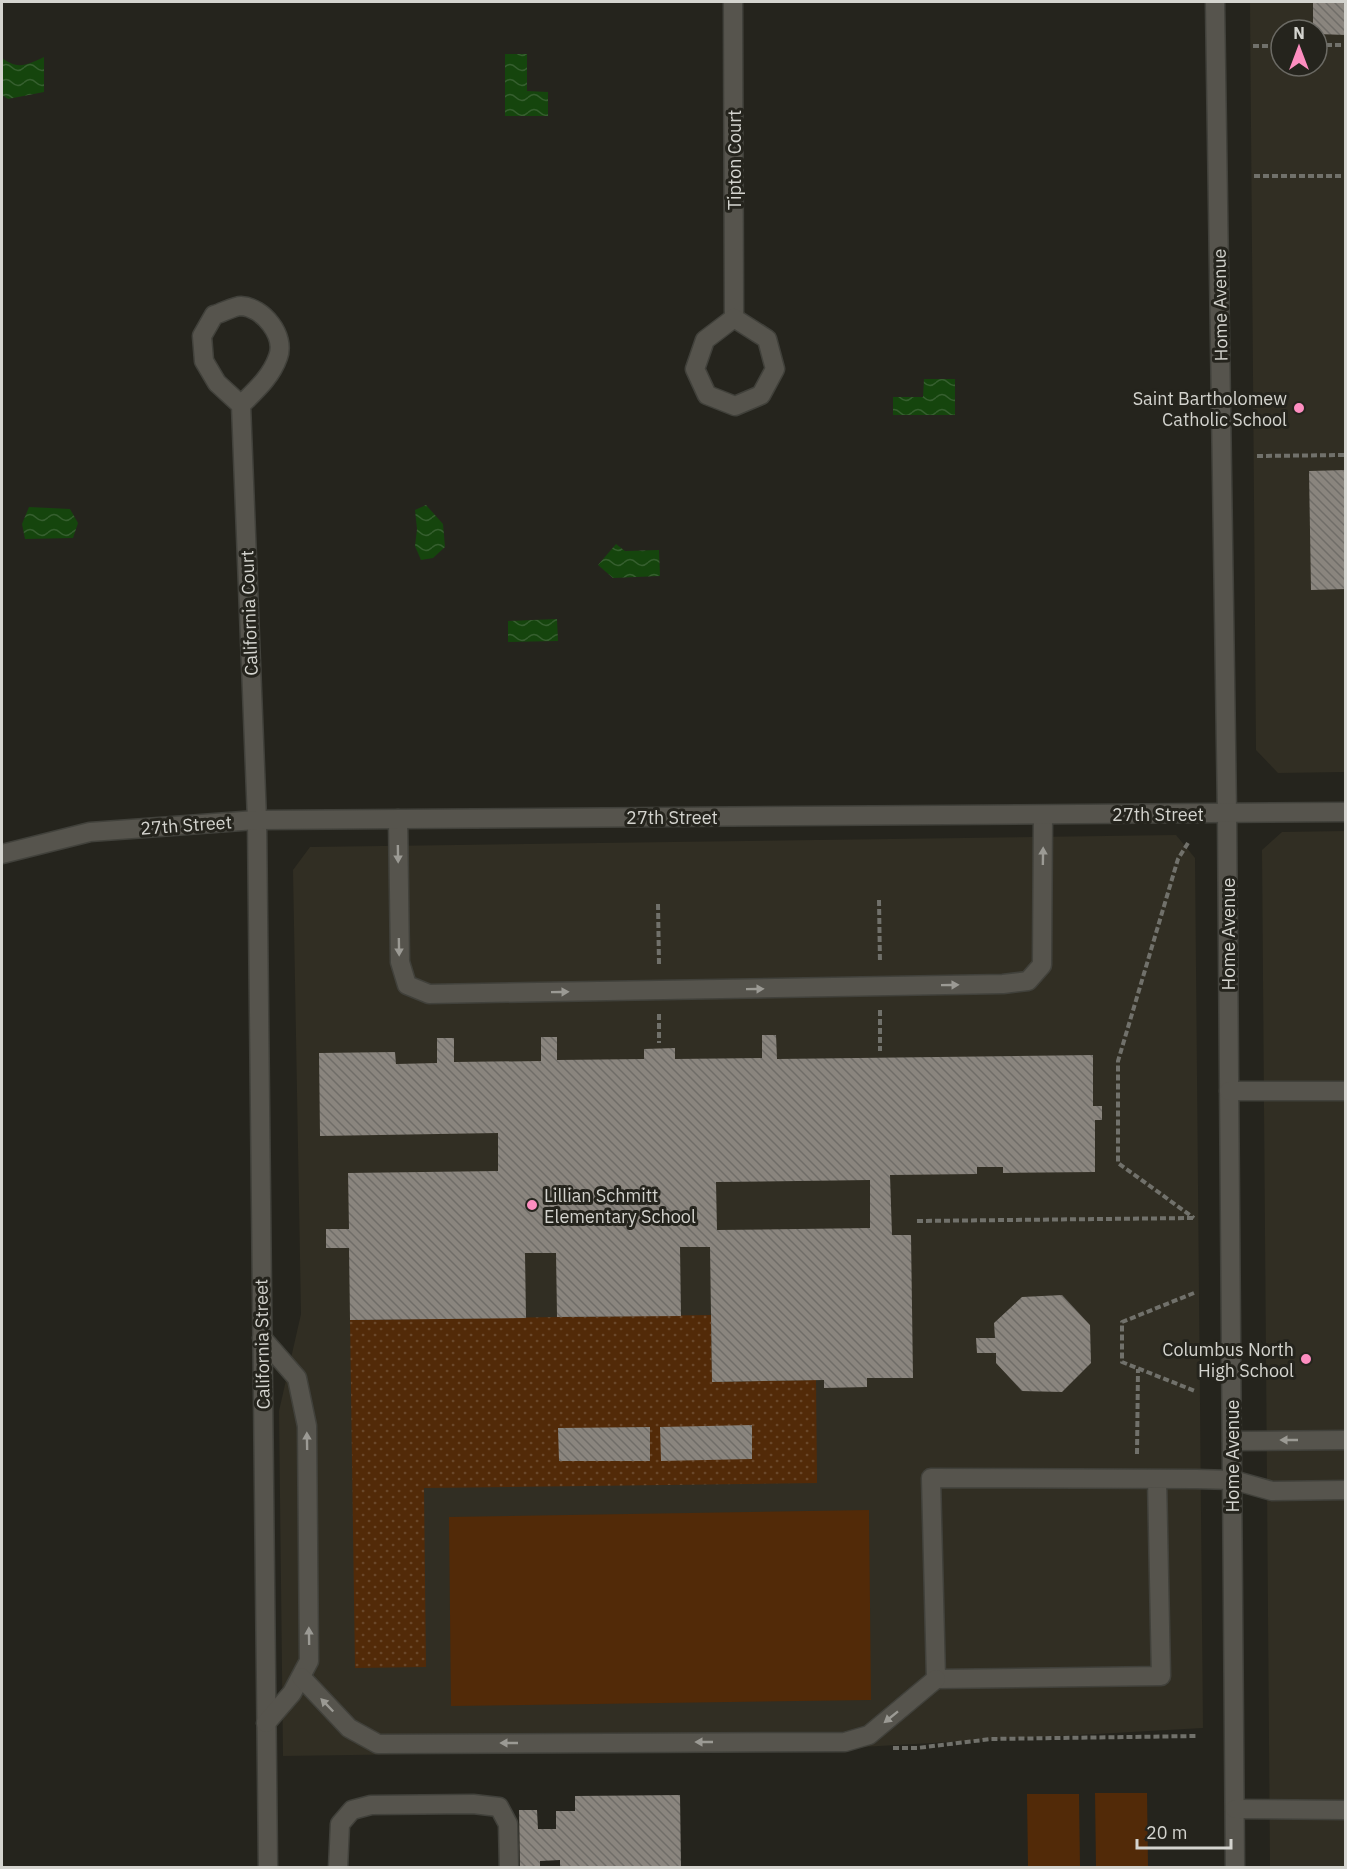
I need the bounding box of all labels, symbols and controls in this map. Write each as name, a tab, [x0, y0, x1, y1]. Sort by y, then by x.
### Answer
north arrow	[1269, 18, 1329, 78]
text: N	[1293, 23, 1305, 43]
street label: Tipton Court	[723, 110, 746, 210]
street label: Home Avenue	[1208, 248, 1232, 362]
place label: Saint Bartholomew Catholic School	[1133, 387, 1287, 431]
marker: Saint Bartholomew Catholic School	[1292, 401, 1306, 415]
street label: California Court	[235, 550, 263, 676]
street label: 27th Street	[1112, 803, 1204, 826]
street label: 27th Street	[626, 806, 718, 829]
street label: 27th Street	[139, 810, 233, 840]
one-way arrow	[393, 844, 403, 863]
one-way arrow	[1038, 846, 1048, 865]
street label: Home Avenue	[1217, 878, 1240, 990]
one-way arrow	[395, 937, 404, 956]
one-way arrow	[941, 980, 960, 990]
one-way arrow	[746, 984, 765, 993]
one-way arrow	[551, 987, 570, 997]
place label: Lillian Schmitt Elementary School	[544, 1184, 696, 1228]
marker: Lillian Schmitt Elementary School	[525, 1198, 539, 1212]
street label: California Street	[249, 1279, 275, 1409]
place label: Columbus North High School	[1162, 1338, 1294, 1382]
marker: Columbus North High School	[1299, 1352, 1313, 1366]
street label: Home Avenue	[1221, 1400, 1244, 1512]
one-way arrow	[302, 1432, 312, 1451]
one-way arrow	[1279, 1435, 1298, 1445]
one-way arrow	[304, 1627, 314, 1646]
one-way arrow	[321, 1699, 335, 1713]
one-way arrow	[884, 1710, 899, 1723]
one-way arrow	[694, 1737, 713, 1747]
one-way arrow	[499, 1739, 518, 1748]
scale bar	[1137, 1812, 1232, 1850]
text: 20 m	[1146, 1821, 1188, 1844]

